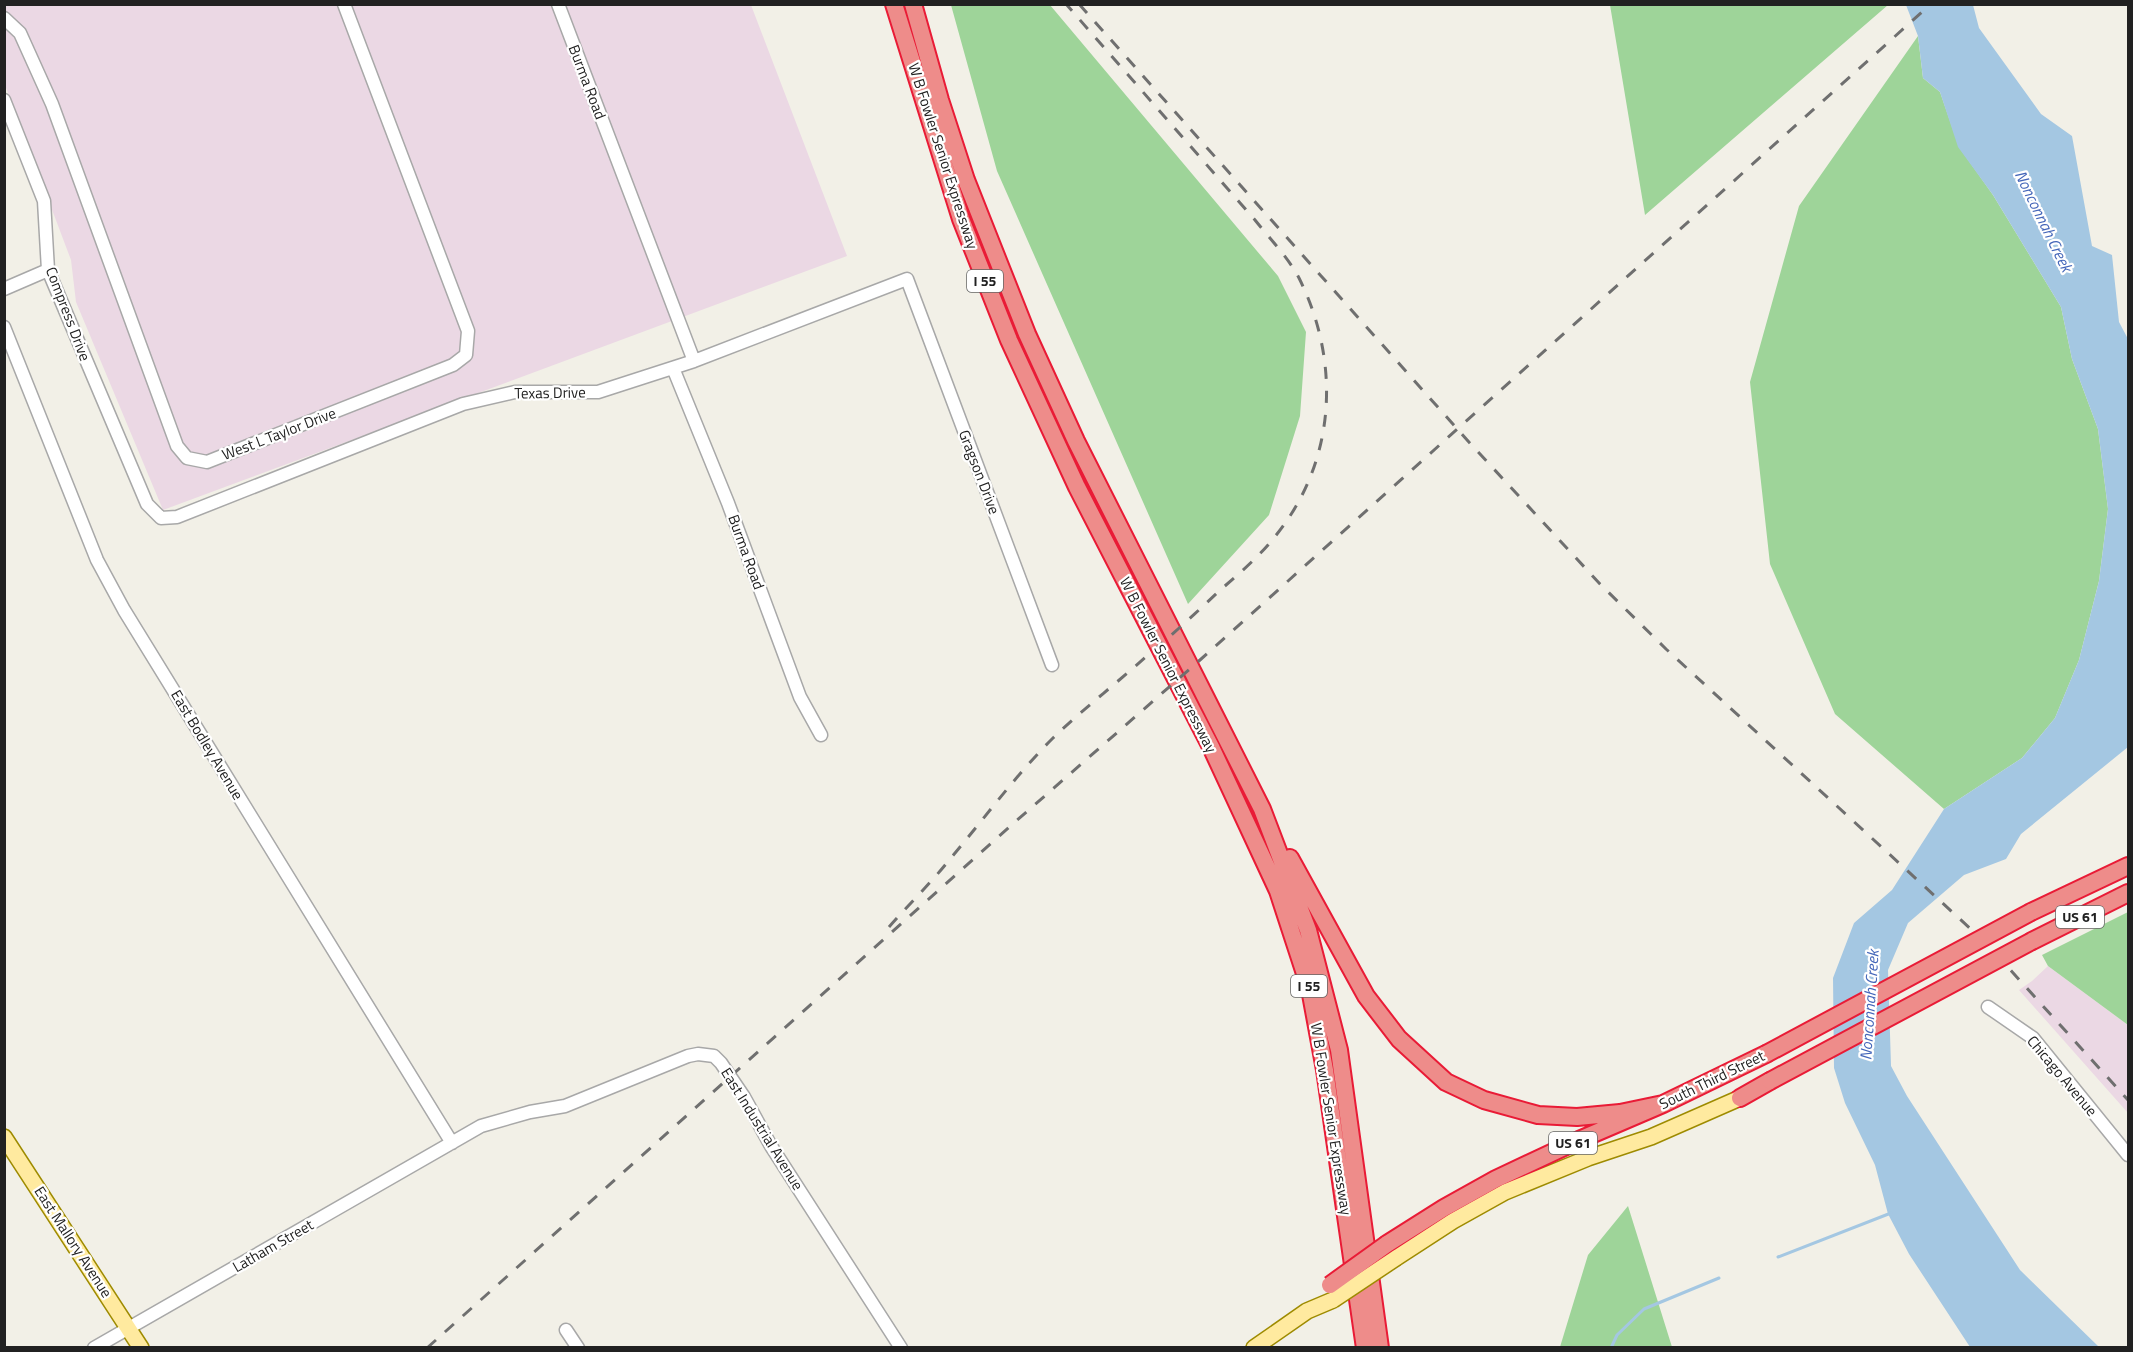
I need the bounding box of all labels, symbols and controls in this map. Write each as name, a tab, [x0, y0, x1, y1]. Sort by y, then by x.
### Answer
street label: Burma Road	[563, 41, 612, 122]
street label: W B Fowler Senior Expressway	[902, 60, 984, 252]
water label: Nonconnah Creek	[2009, 166, 2080, 278]
street label: Compress Drive	[40, 263, 97, 364]
road number: I 55	[967, 270, 1003, 292]
street label: Texas Drive	[514, 380, 586, 405]
street label: West L Taylor Drive	[218, 401, 339, 466]
street label: Gragson Drive	[953, 426, 1006, 517]
street label: Burma Road	[722, 511, 771, 593]
street label: W B Fowler Senior Expressway	[1114, 573, 1223, 757]
street label: East Bodley Avenue	[165, 685, 249, 804]
road number: US 61	[2056, 906, 2104, 928]
water label: Nonconnah Creek	[1853, 947, 1885, 1061]
road number: I 55	[1291, 975, 1327, 997]
street label: W B Fowler Senior Expressway	[1305, 1021, 1358, 1217]
street label: Chicago Avenue	[2022, 1030, 2103, 1121]
street label: South Third Street	[1655, 1044, 1769, 1115]
street label: East Industrial Avenue	[715, 1063, 810, 1195]
road number: US 61	[1549, 1132, 1597, 1154]
street label: East Mallory Avenue	[29, 1181, 118, 1302]
street label: Latham Street	[228, 1213, 318, 1278]

